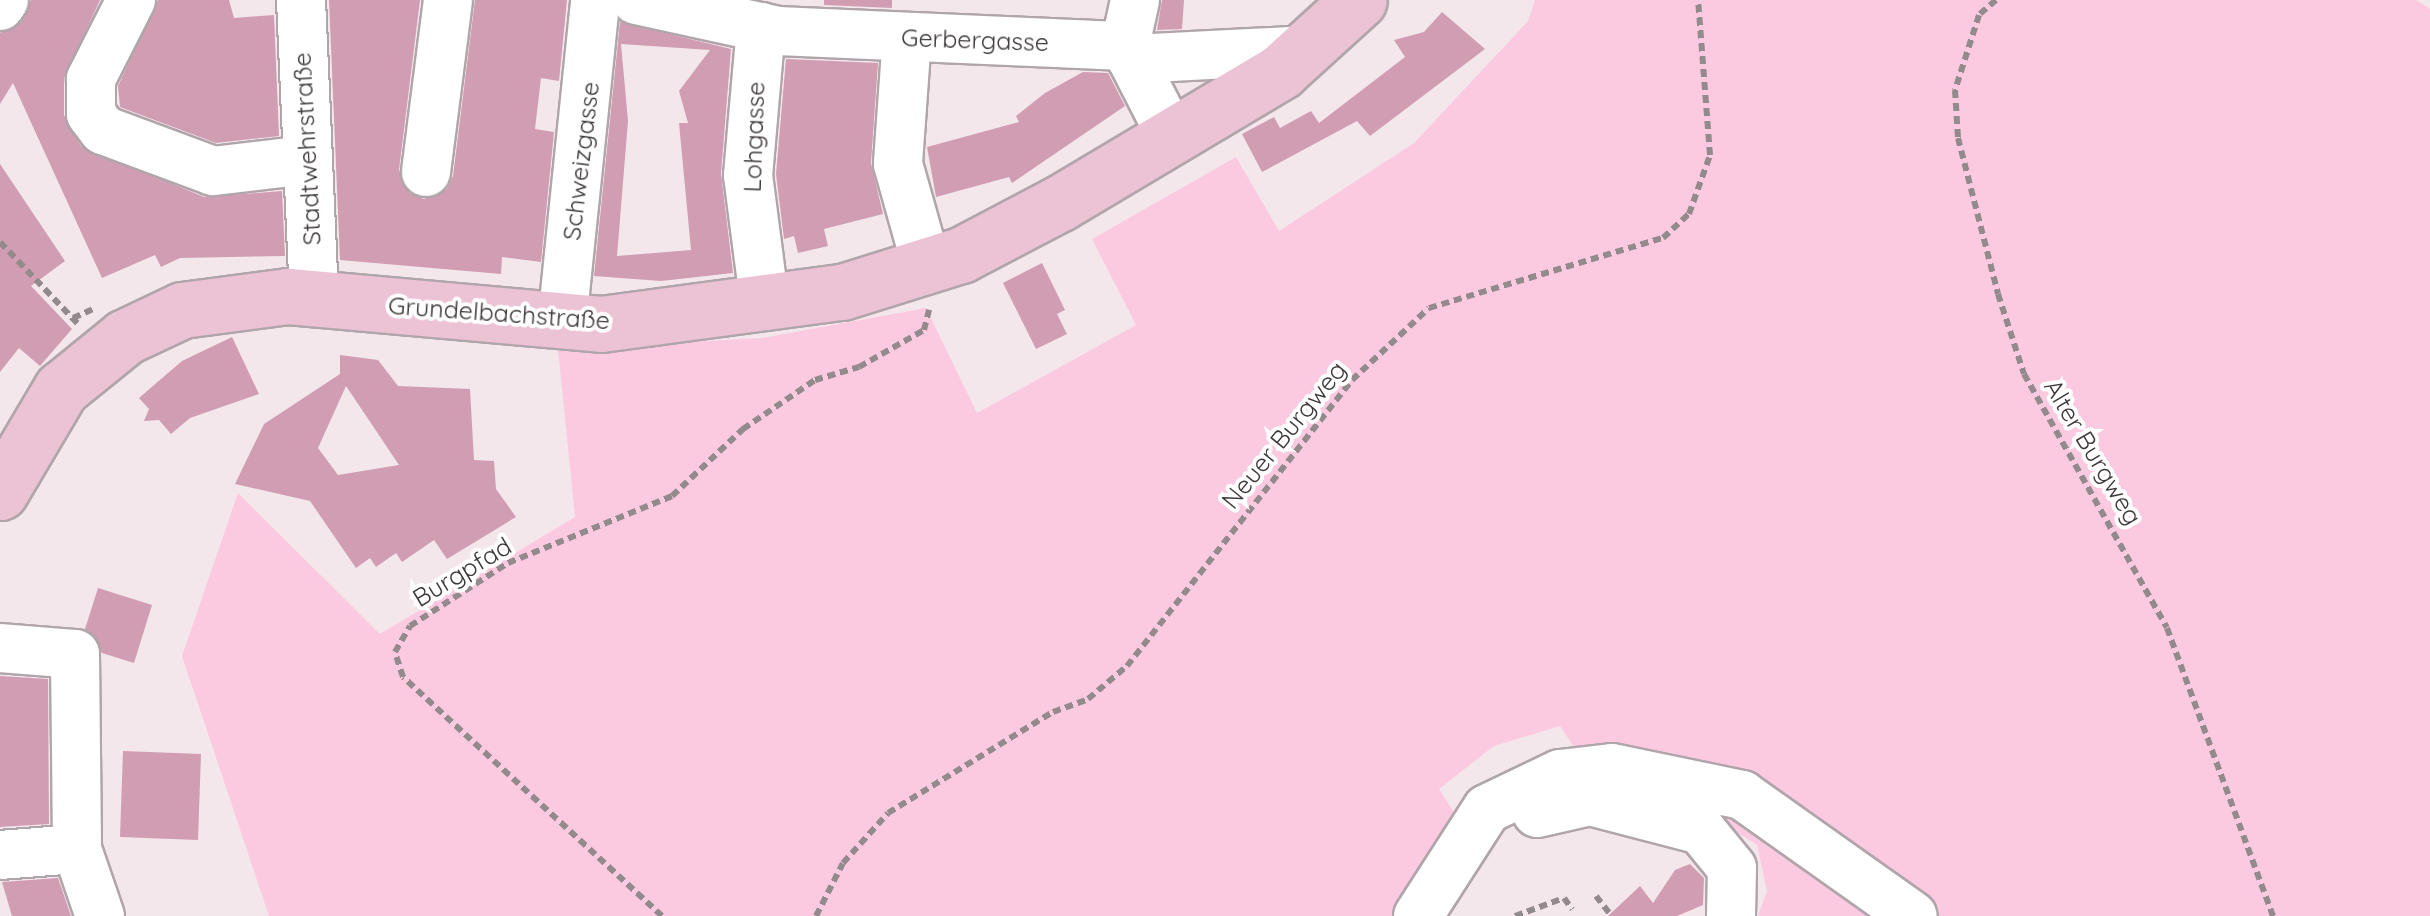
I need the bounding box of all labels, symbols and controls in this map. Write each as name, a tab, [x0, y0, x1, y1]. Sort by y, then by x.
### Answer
street label: Gerbergasse	[901, 22, 1049, 58]
street label: Stadtwehrstraße	[287, 52, 327, 246]
street label: Schweizgasse	[556, 80, 606, 242]
street label: Lohgasse	[737, 81, 771, 193]
street label: Grundelbachstraße	[387, 290, 611, 336]
street label: Neuer Burgweg	[1215, 355, 1353, 515]
street label: Alter Burgweg	[2038, 374, 2148, 530]
street label: Burgpfad	[407, 531, 517, 613]

